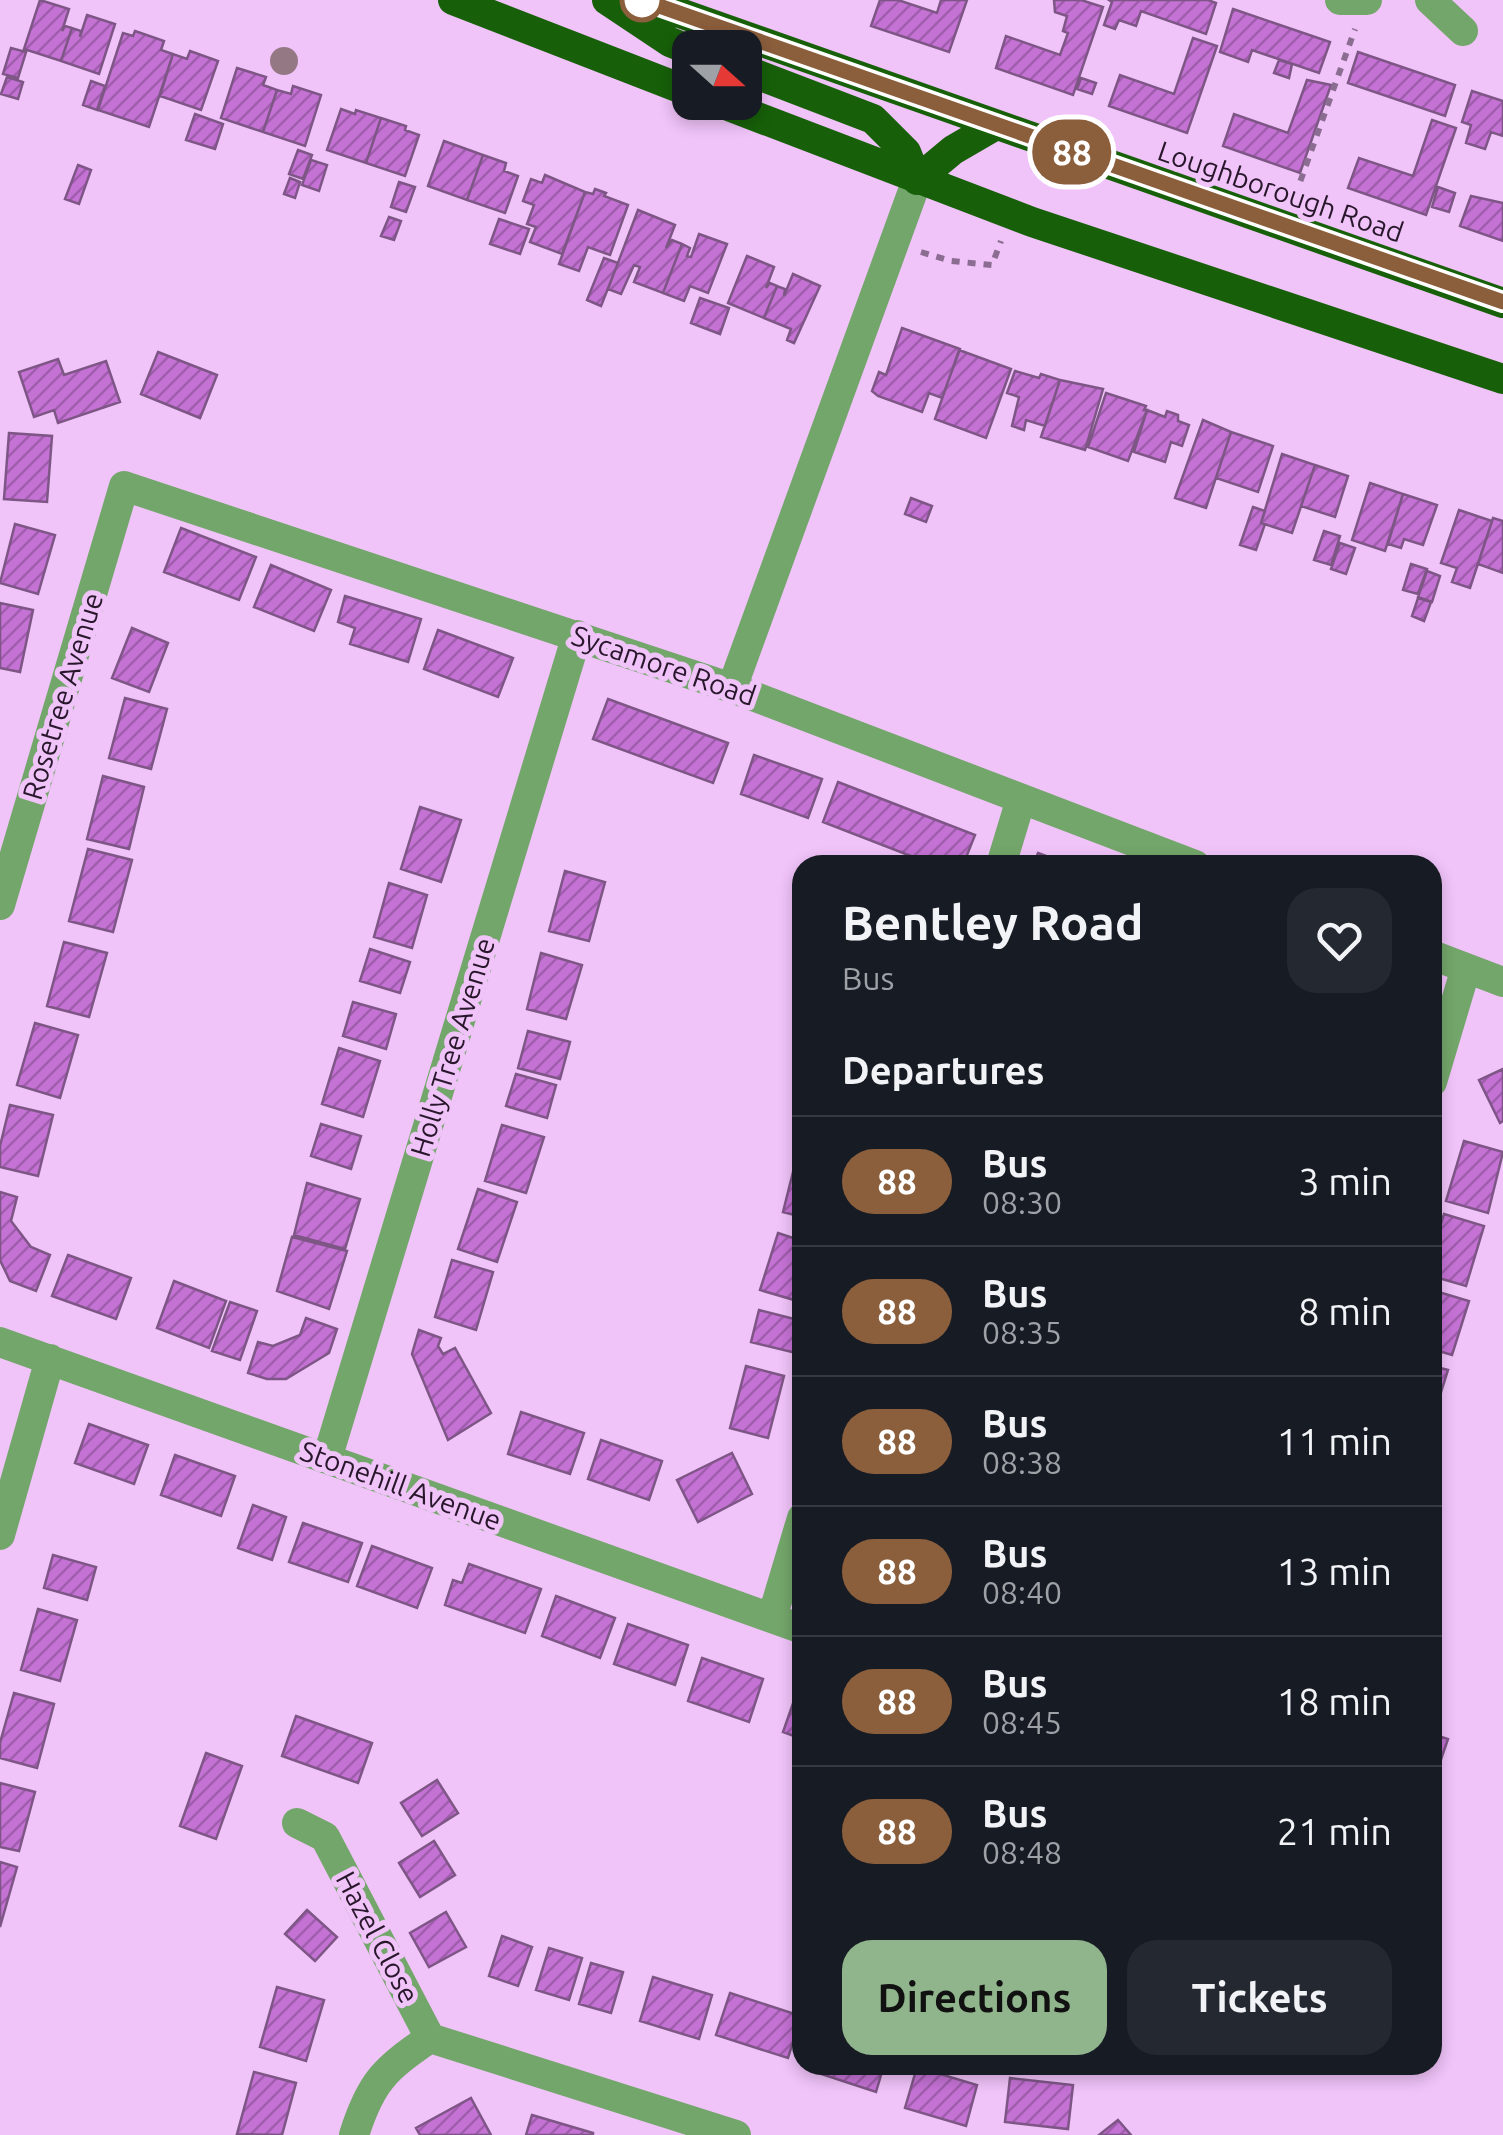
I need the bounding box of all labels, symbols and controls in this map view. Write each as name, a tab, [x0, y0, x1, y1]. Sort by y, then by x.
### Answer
unlabelled marker	[621, 0, 663, 21]
north arrow	[672, 30, 762, 120]
map controls	[672, 30, 762, 120]
line badge: 88	[1027, 120, 1117, 184]
text: 88	[1052, 132, 1092, 172]
street label: Loughborough Road	[1154, 134, 1408, 248]
street label: Rosetree Avenue	[16, 589, 108, 803]
street label: Sycamore Road	[568, 619, 760, 711]
button: heart	[1287, 888, 1392, 993]
text: Bentley Road	[842, 895, 1144, 949]
street label: Holly Tree Avenue	[404, 934, 500, 1160]
text: Bus	[842, 960, 894, 996]
text: Departures	[842, 1049, 1044, 1091]
text: Bus	[982, 1142, 1047, 1184]
text: 3 min	[1298, 1160, 1392, 1202]
text: 88	[877, 1161, 917, 1201]
text: 08:30	[982, 1184, 1062, 1220]
text: Bus	[982, 1272, 1047, 1314]
text: 8 min	[1298, 1290, 1392, 1332]
text: 88	[877, 1291, 917, 1331]
text: 08:35	[982, 1314, 1062, 1350]
text: Bus	[982, 1402, 1047, 1444]
text: 11 min	[1277, 1420, 1392, 1462]
text: 88	[877, 1421, 917, 1461]
street label: Stonehill Avenue	[296, 1434, 506, 1536]
text: 08:38	[982, 1444, 1062, 1480]
text: Bus	[982, 1532, 1047, 1574]
text: 13 min	[1277, 1550, 1392, 1592]
text: 88	[877, 1551, 917, 1591]
text: 08:40	[982, 1574, 1062, 1610]
text: Bus	[982, 1662, 1047, 1704]
text: 18 min	[1277, 1680, 1392, 1722]
text: 88	[877, 1681, 917, 1721]
text: 08:45	[982, 1704, 1062, 1740]
text: Bus	[982, 1792, 1047, 1834]
text: 21 min	[1277, 1810, 1392, 1852]
text: 88	[877, 1811, 917, 1851]
text: 08:48	[982, 1834, 1062, 1870]
street label: Hazel Close	[330, 1866, 426, 2008]
button: Directions	[842, 1940, 1107, 2055]
button: Tickets	[1127, 1940, 1392, 2055]

